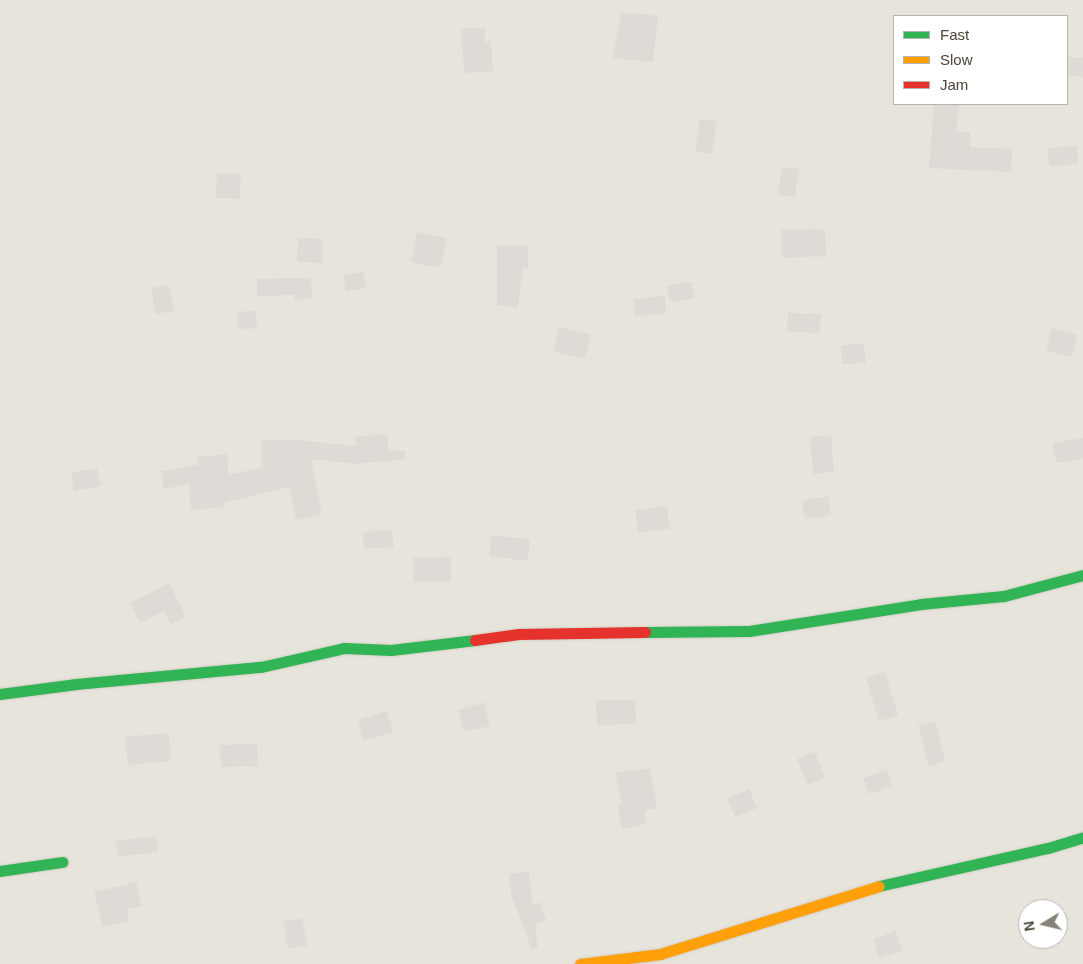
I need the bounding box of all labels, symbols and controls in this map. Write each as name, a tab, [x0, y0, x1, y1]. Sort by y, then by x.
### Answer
legend	[893, 15, 1068, 105]
text: Fast	[940, 26, 969, 43]
text: Slow	[940, 51, 973, 68]
text: Jam	[940, 76, 968, 93]
north arrow	[1018, 899, 1068, 949]
text: N	[1020, 920, 1038, 932]

